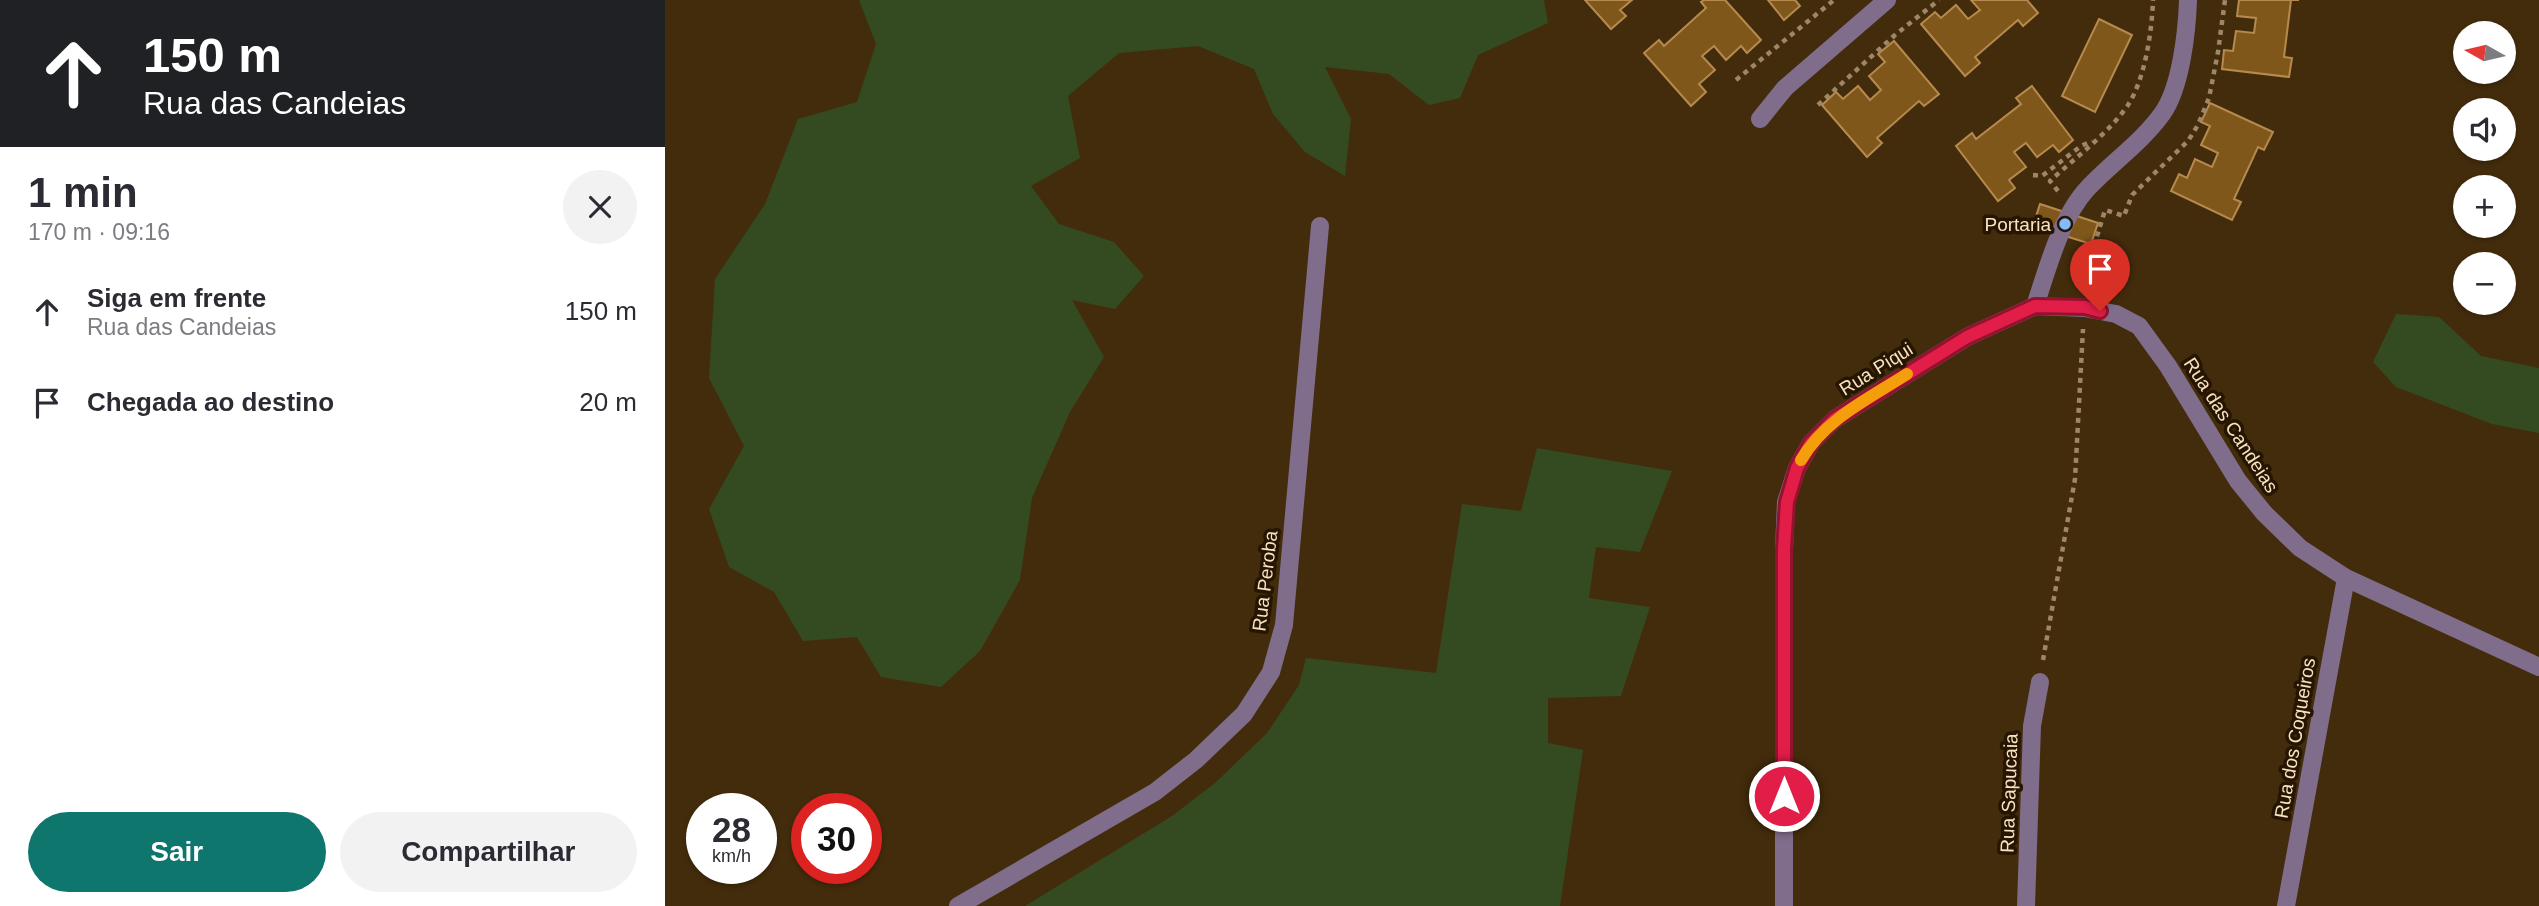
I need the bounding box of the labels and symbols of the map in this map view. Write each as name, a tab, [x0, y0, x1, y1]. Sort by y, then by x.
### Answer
north arrow	[2453, 21, 2517, 84]
place label: Portaria	[1984, 214, 2051, 235]
marker: Portaria	[2057, 216, 2073, 232]
pin	[2070, 239, 2130, 311]
street label: Rua Piqui	[1836, 338, 1916, 400]
street label: Rua das Candeias	[2180, 354, 2282, 496]
street label: Rua Peroba	[1248, 529, 1282, 633]
street label: Rua dos Coqueiros	[2271, 656, 2319, 820]
street label: Rua Sapucaia	[1996, 733, 2022, 853]
position arrow	[1747, 759, 1821, 833]
speed limit sign: 30	[791, 793, 882, 884]

